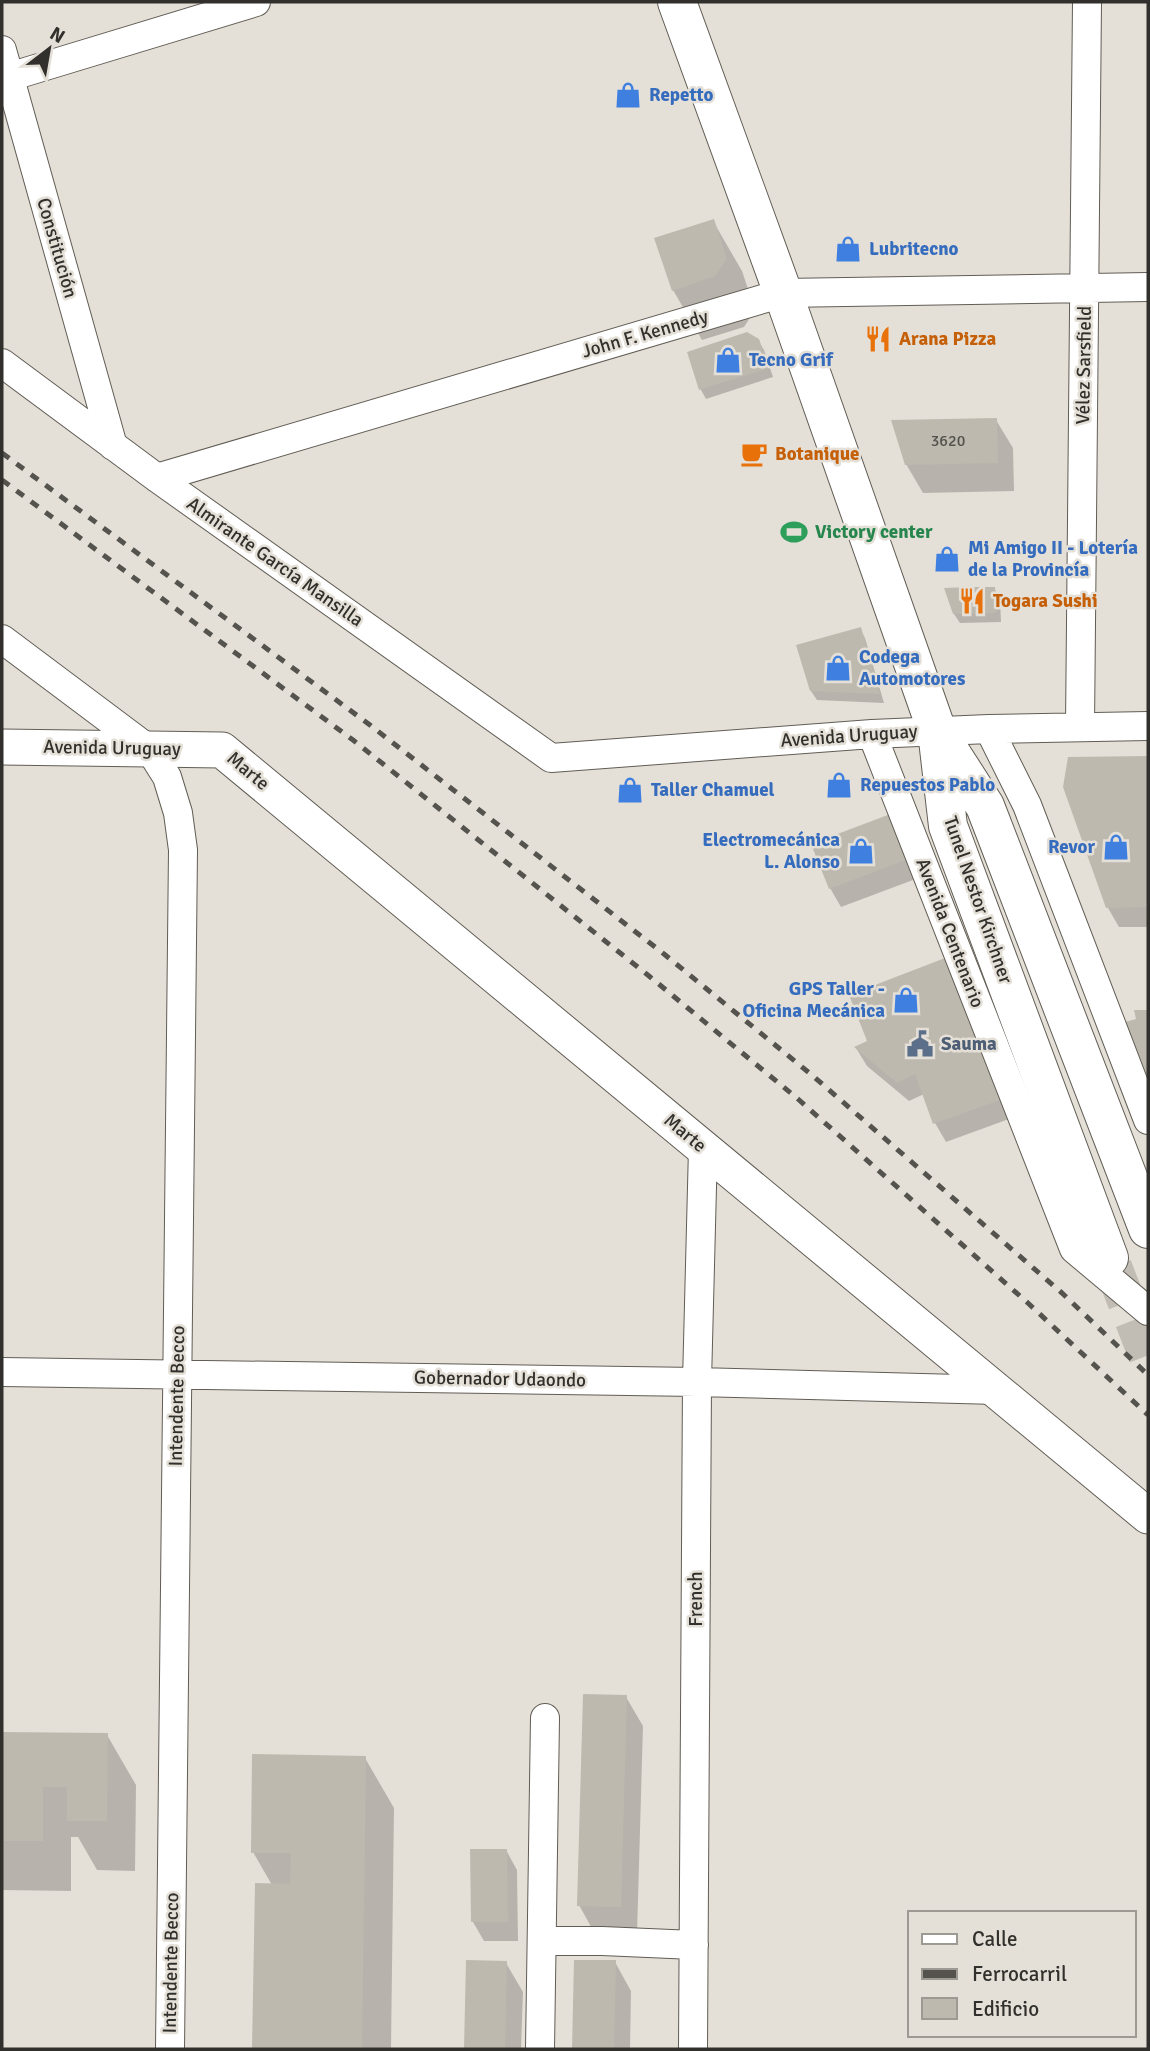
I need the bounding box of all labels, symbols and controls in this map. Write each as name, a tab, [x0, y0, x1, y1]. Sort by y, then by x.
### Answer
north arrow	[14, 14, 84, 84]
text: N	[45, 22, 69, 49]
shop icon: Repetto	[613, 80, 643, 110]
place label: Repetto	[649, 83, 714, 107]
street label: Constitución	[31, 195, 83, 301]
shop icon: Lubritecno	[833, 234, 863, 264]
place label: Lubritecno	[869, 237, 959, 261]
street label: John F. Kennedy	[579, 304, 711, 363]
street label: Vélez Sarsfield	[1071, 305, 1097, 425]
restaurant icon: Arana Pizza	[863, 324, 893, 354]
place label: Arana Pizza	[899, 327, 996, 351]
shop icon: Tecno Grif	[713, 345, 743, 375]
place label: Tecno Grif	[749, 348, 834, 372]
house number: 3620	[931, 431, 965, 451]
cafe icon: Botanique	[739, 439, 769, 469]
place label: Botanique	[775, 442, 860, 466]
street label: Almirante García Mansilla	[182, 492, 368, 632]
sports icon: Victory center	[779, 517, 809, 547]
place label: Victory center	[815, 520, 933, 544]
place label: Mi Amigo II - Lotería de la Provincía	[968, 536, 1138, 582]
shop icon: Mi Amigo II - Lotería de la Provincía	[932, 544, 962, 574]
restaurant icon: Togara Sushi	[957, 586, 987, 616]
place label: Togara Sushi	[993, 589, 1098, 613]
place label: Codega Automotores	[859, 645, 965, 691]
shop icon: Codega Automotores	[823, 653, 853, 683]
street label: Avenida Uruguay	[780, 719, 918, 753]
street label: Avenida Uruguay	[43, 735, 181, 761]
street label: Marte	[222, 746, 274, 796]
shop icon: Repuestos Pablo	[824, 770, 854, 800]
place label: Repuestos Pablo	[860, 773, 995, 797]
shop icon: Taller Chamuel	[615, 775, 645, 805]
place label: Taller Chamuel	[651, 778, 775, 802]
street label: Tunel Nestor Kirchner	[938, 813, 1018, 987]
place label: Electromecánica L. Alonso	[702, 828, 840, 874]
shop icon: Revor	[1101, 832, 1131, 862]
place label: Revor	[1048, 835, 1095, 859]
shop icon: Electromecánica L. Alonso	[846, 836, 876, 866]
street label: Avenida Centenario	[910, 855, 990, 1011]
place label: GPS Taller - Oficina Mecánica	[743, 977, 885, 1023]
shop icon: GPS Taller - Oficina Mecánica	[891, 985, 921, 1015]
public building icon: Sauma	[905, 1029, 935, 1059]
place label: Sauma	[941, 1032, 997, 1056]
street label: Marte	[659, 1108, 711, 1158]
street label: Intendente Becco	[164, 1325, 190, 1467]
street label: Gobernador Udaondo	[414, 1365, 586, 1393]
street label: French	[684, 1571, 708, 1627]
street label: Intendente Becco	[158, 1892, 184, 2034]
legend	[908, 1911, 1136, 2037]
text: Calle	[972, 1926, 1018, 1952]
text: Ferrocarril	[972, 1961, 1067, 1987]
text: Edificio	[972, 1996, 1039, 2022]

